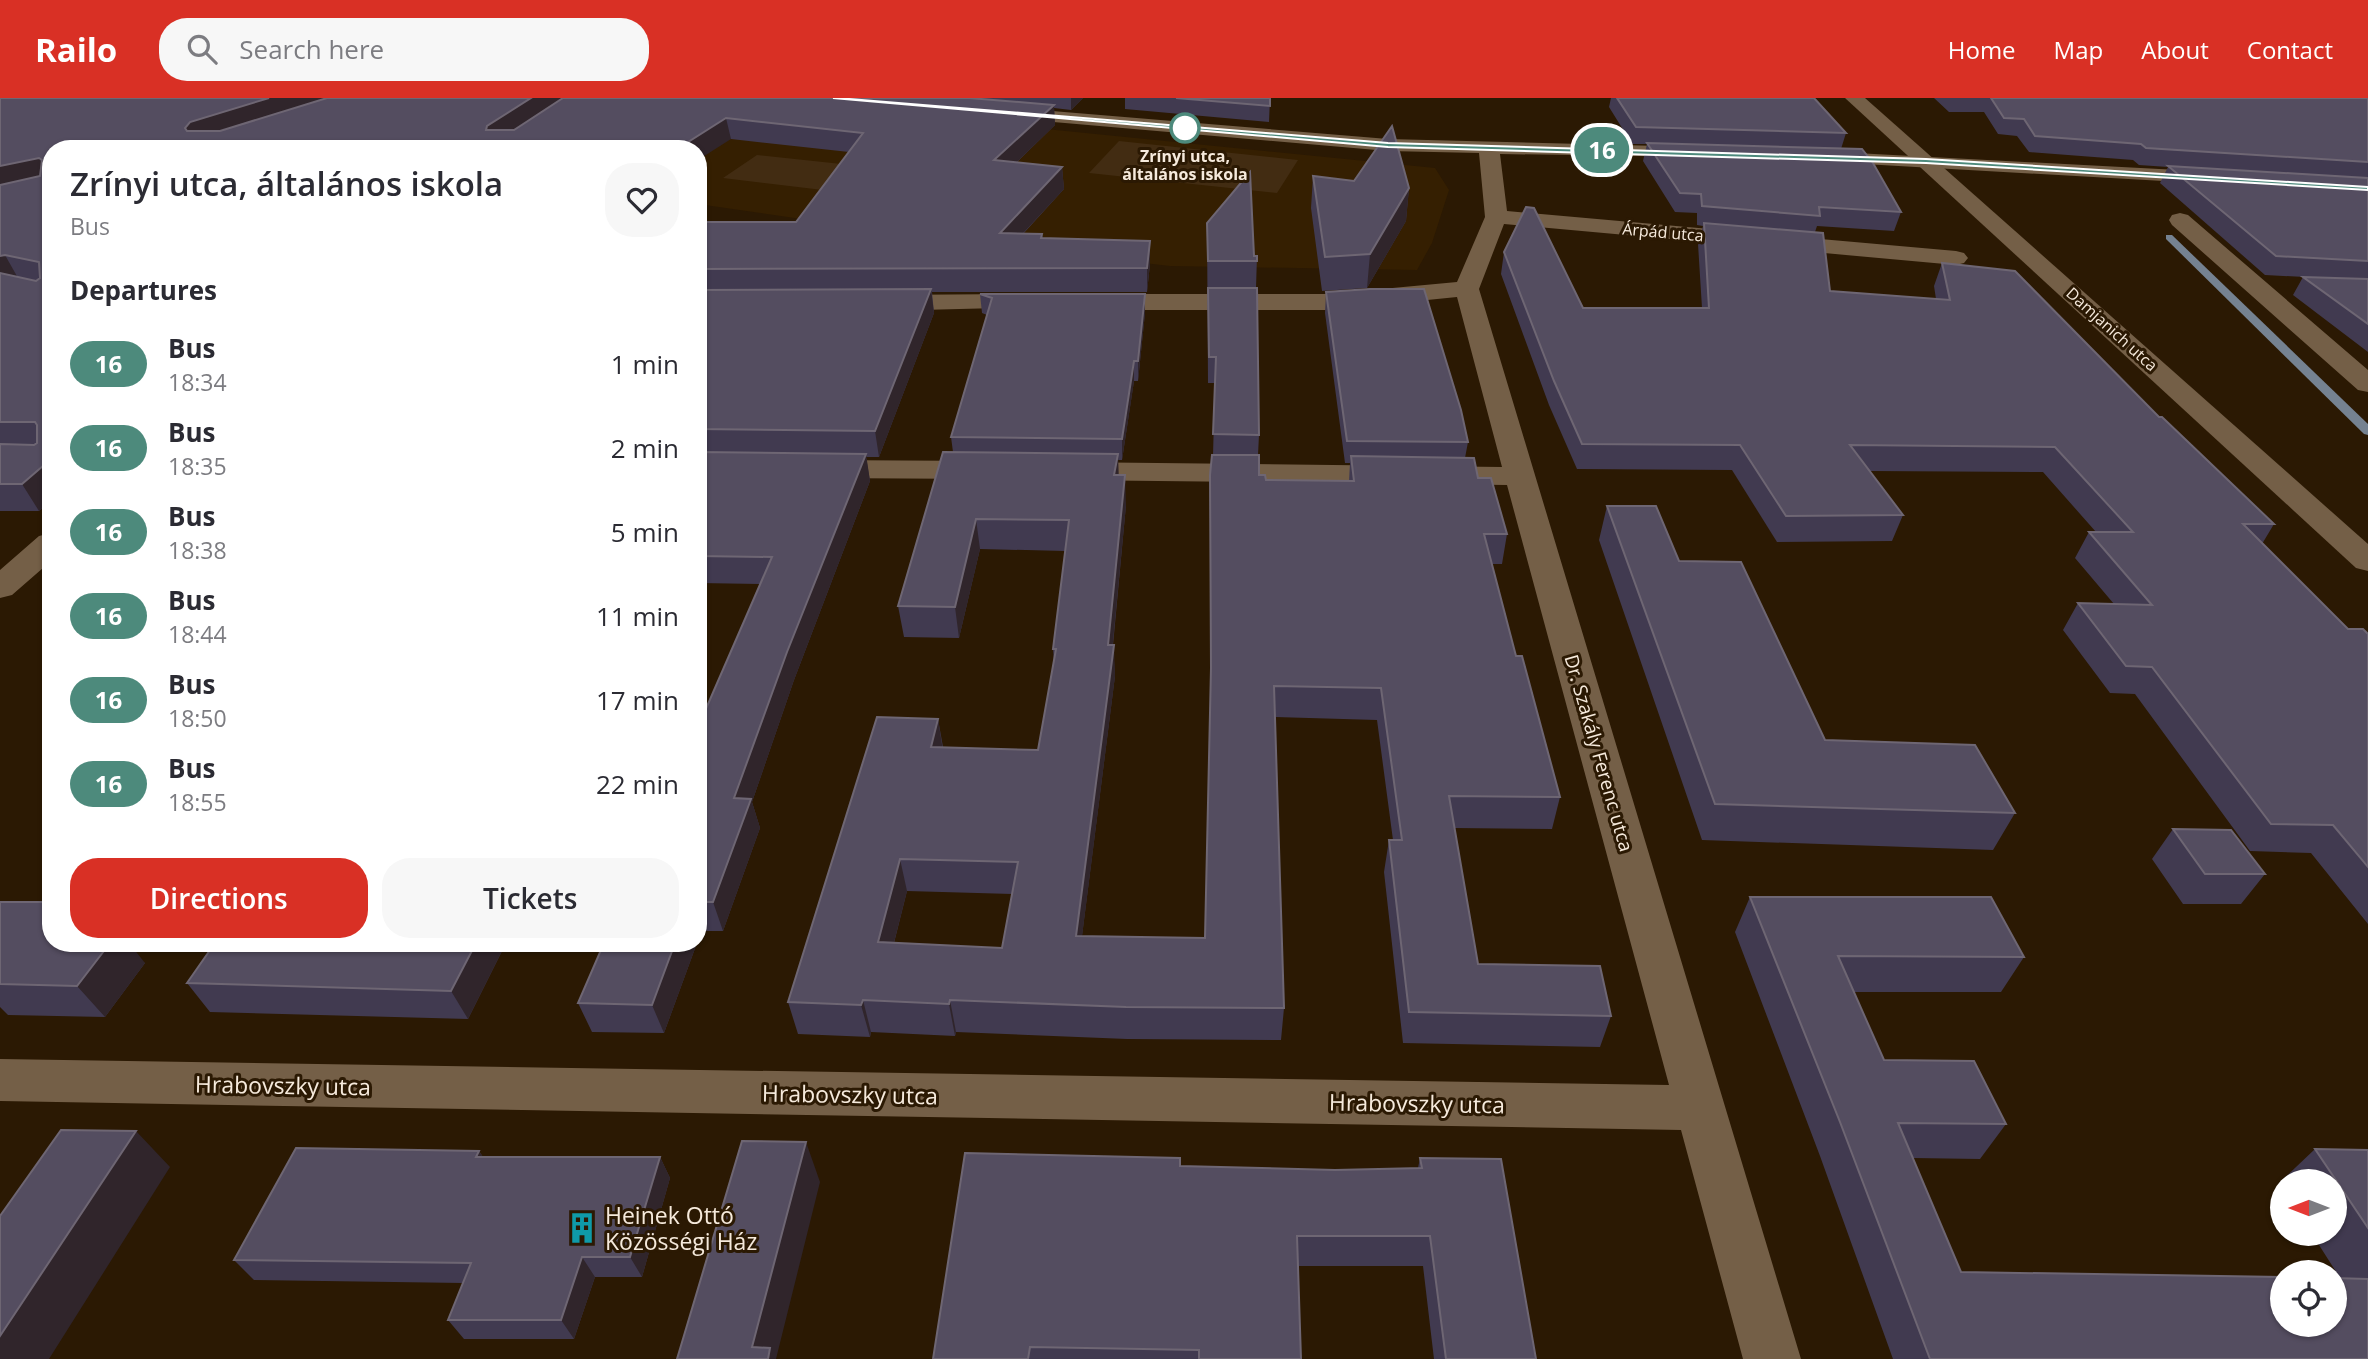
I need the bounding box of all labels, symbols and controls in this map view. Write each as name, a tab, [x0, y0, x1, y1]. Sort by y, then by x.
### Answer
search box	[159, 18, 649, 81]
text: Railo	[35, 27, 117, 72]
icon: search	[183, 30, 221, 68]
text: Search here	[239, 31, 384, 67]
text: Home	[1948, 33, 2016, 66]
text: Map	[2054, 33, 2103, 66]
text: About	[2141, 33, 2209, 66]
text: Contact	[2247, 33, 2333, 66]
marker: Zrínyi utca, általános iskola	[1170, 113, 1200, 143]
line badge: 16	[1570, 127, 1634, 173]
text: 16	[1588, 133, 1616, 166]
place label: Zrínyi utca, általános iskola	[1122, 145, 1248, 185]
text: Zrínyi utca, általános iskola	[70, 161, 503, 206]
button: heart	[605, 163, 679, 237]
text: Bus	[70, 210, 110, 242]
street label: Árpád utca	[1622, 217, 1704, 247]
text: Departures	[70, 272, 217, 308]
street label: Damjanich utca	[2062, 282, 2162, 376]
text: Bus	[168, 330, 215, 366]
text: 1 min	[611, 346, 679, 382]
text: 16	[95, 347, 122, 380]
text: 18:34	[168, 366, 227, 398]
text: Bus	[168, 414, 215, 450]
text: 2 min	[611, 430, 679, 466]
text: 16	[95, 431, 122, 464]
text: 18:35	[168, 450, 227, 482]
text: Bus	[168, 498, 215, 534]
text: 5 min	[611, 514, 679, 550]
text: 16	[95, 515, 122, 548]
text: 18:38	[168, 534, 227, 566]
text: Bus	[168, 582, 215, 618]
text: 11 min	[596, 598, 679, 634]
text: 16	[95, 599, 122, 632]
text: 18:44	[168, 618, 227, 650]
street label: Dr. Szakály Ferenc utca	[1558, 651, 1640, 855]
text: Bus	[168, 666, 215, 702]
text: 17 min	[596, 682, 679, 718]
text: 16	[95, 683, 122, 716]
text: 18:50	[168, 702, 227, 734]
text: Bus	[168, 750, 215, 786]
text: 22 min	[596, 766, 679, 802]
text: 16	[95, 767, 122, 800]
text: 18:55	[168, 786, 227, 818]
button: Directions	[70, 858, 368, 938]
button: Tickets	[382, 858, 679, 938]
street label: Hrabovszky utca	[195, 1067, 371, 1103]
street label: Hrabovszky utca	[762, 1076, 938, 1112]
street label: Hrabovszky utca	[1329, 1085, 1505, 1121]
north arrow	[2270, 1169, 2347, 1246]
map controls	[2270, 1169, 2347, 1337]
place label: Heinek Ottó Közösségi Ház	[605, 1199, 757, 1257]
building icon: Heinek Ottó Közösségi Ház	[565, 1211, 599, 1245]
button: locate	[2270, 1260, 2347, 1337]

